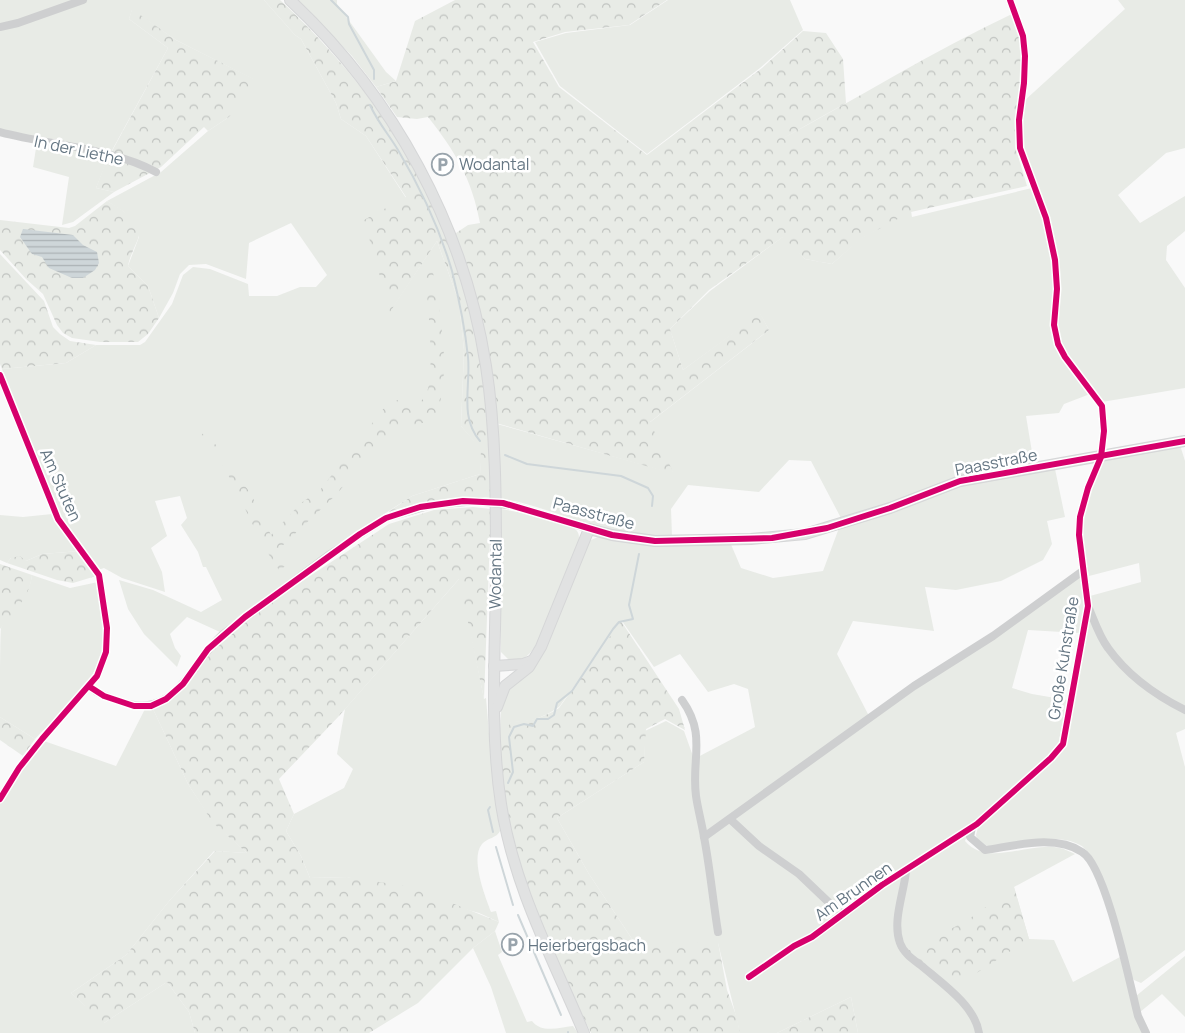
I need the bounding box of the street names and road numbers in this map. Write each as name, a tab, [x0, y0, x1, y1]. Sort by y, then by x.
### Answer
street label: In der Liethe	[32, 130, 126, 170]
street label: Paasstraße	[953, 443, 1039, 481]
street label: Am Stuten	[35, 445, 87, 525]
street label: Paasstraße	[551, 492, 637, 534]
street label: Wodantal	[483, 539, 507, 609]
street label: Große Kuhstraße	[1042, 595, 1084, 721]
street label: Am Brunnen	[810, 856, 896, 926]

